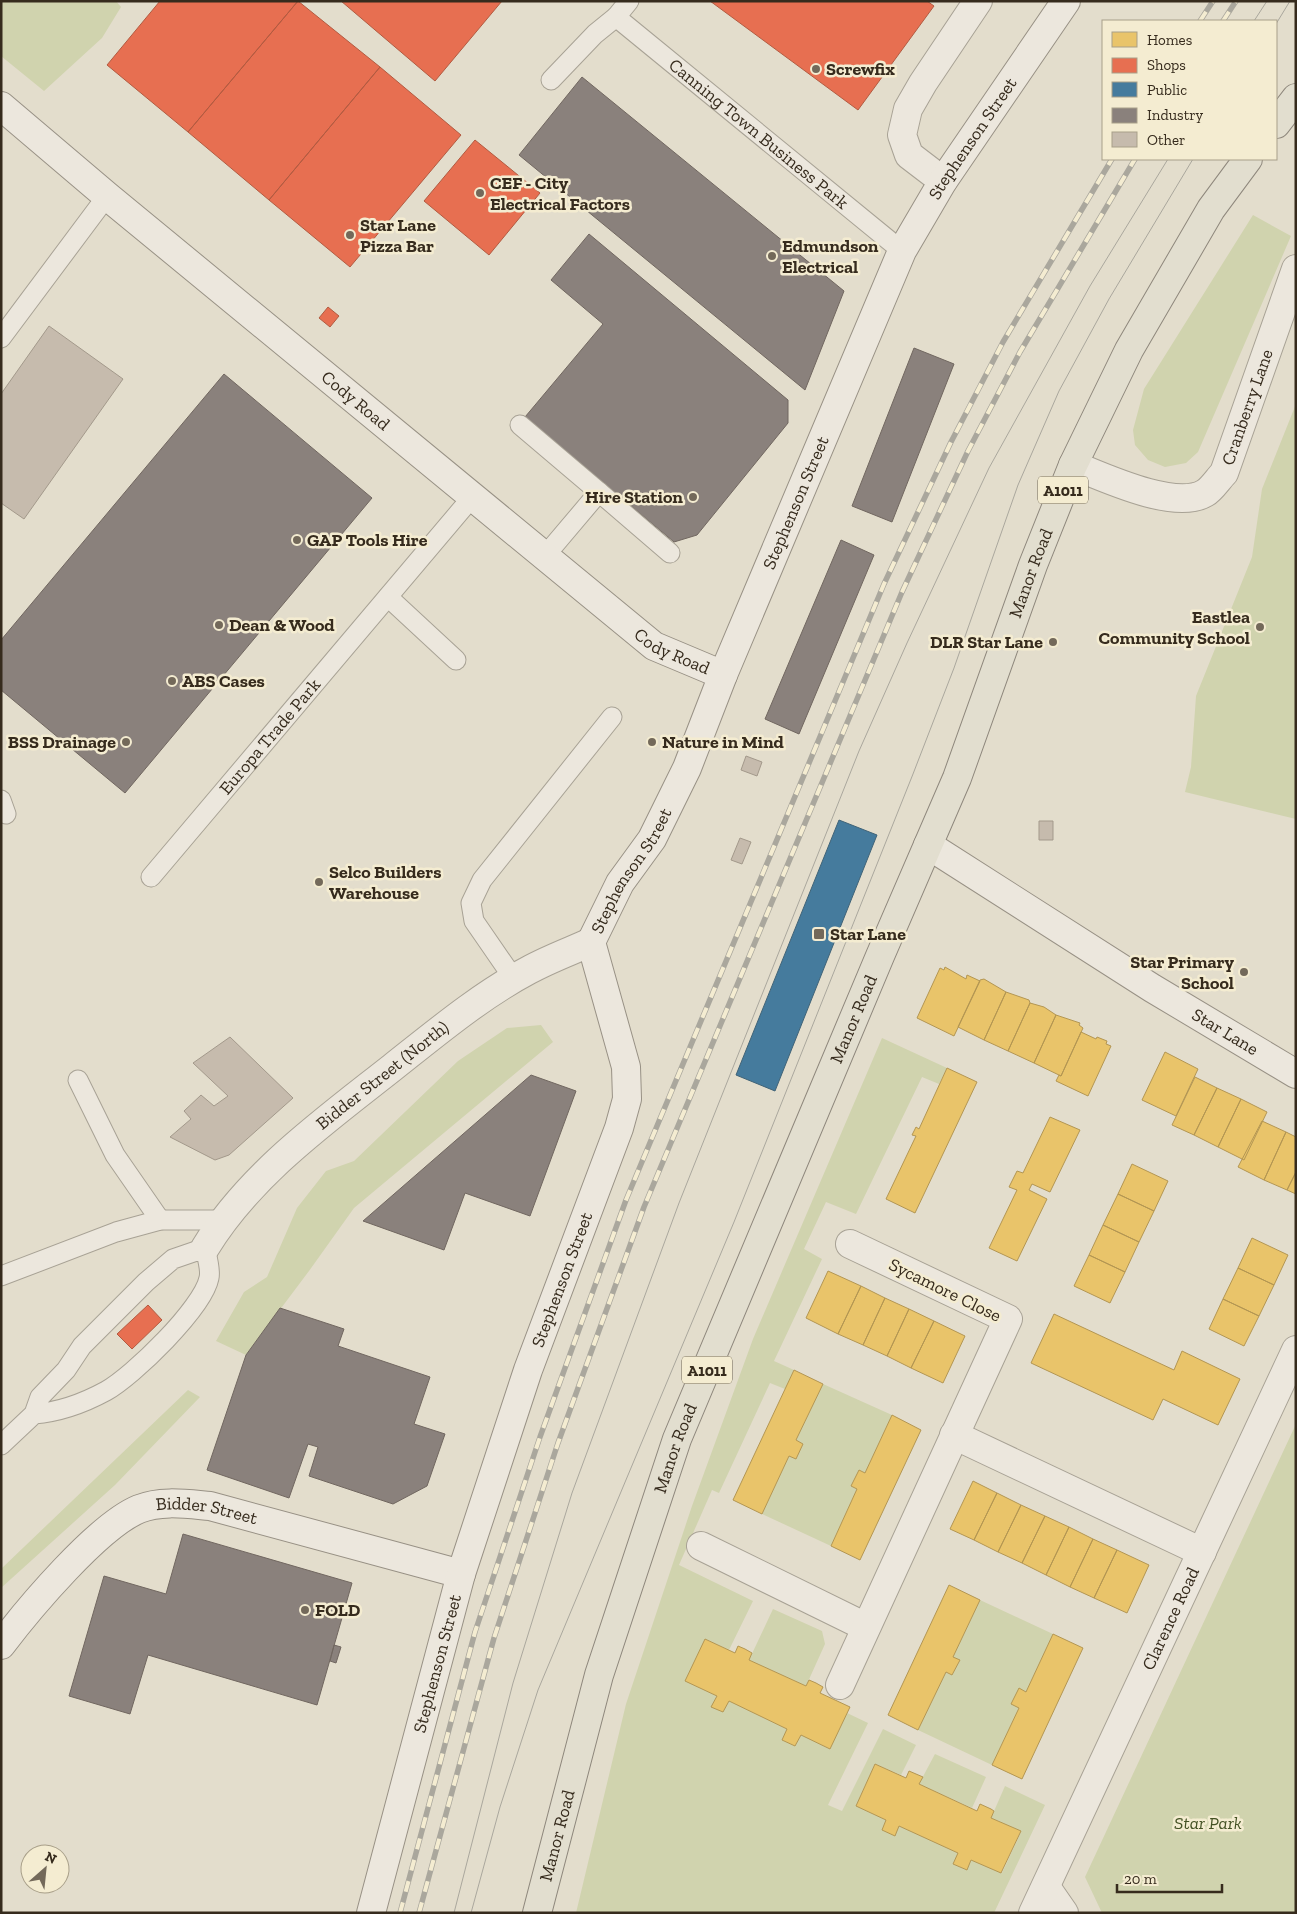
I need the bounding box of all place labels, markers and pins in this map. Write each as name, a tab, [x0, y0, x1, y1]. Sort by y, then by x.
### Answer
place label: Screwfix	[826, 58, 895, 80]
marker: Screwfix	[810, 63, 822, 75]
place label: CEF - City Electrical Factors	[490, 172, 630, 215]
marker: CEF - City Electrical Factors	[474, 187, 486, 199]
place label: Star Lane Pizza Bar	[360, 214, 436, 257]
marker: Star Lane Pizza Bar	[344, 229, 356, 241]
place label: Edmundson Electrical	[782, 235, 879, 278]
marker: Edmundson Electrical	[766, 250, 778, 262]
place label: Hire Station	[585, 486, 683, 508]
marker: Hire Station	[687, 491, 699, 503]
place label: GAP Tools Hire	[307, 529, 428, 551]
marker: GAP Tools Hire	[291, 534, 303, 546]
place label: Eastlea Community School	[1098, 606, 1250, 649]
place label: Dean & Wood	[229, 614, 335, 636]
marker: Dean & Wood	[213, 619, 225, 631]
marker: Eastlea Community School	[1254, 621, 1266, 633]
place label: DLR Star Lane	[930, 631, 1043, 653]
marker: DLR Star Lane	[1047, 636, 1059, 648]
place label: ABS Cases	[182, 670, 265, 692]
marker: ABS Cases	[166, 675, 178, 687]
place label: BSS Drainage	[8, 731, 116, 753]
place label: Nature in Mind	[662, 731, 785, 753]
marker: BSS Drainage	[120, 736, 132, 748]
marker: Nature in Mind	[646, 736, 658, 748]
place label: Selco Builders Warehouse	[329, 861, 442, 904]
marker: Selco Builders Warehouse	[313, 876, 325, 888]
place label: Star Lane	[830, 923, 906, 945]
marker: Star Lane	[812, 927, 826, 941]
place label: Star Primary School	[1130, 951, 1234, 994]
marker: Star Primary School	[1238, 966, 1250, 978]
place label: FOLD	[315, 1599, 361, 1621]
marker: FOLD	[299, 1604, 311, 1616]

